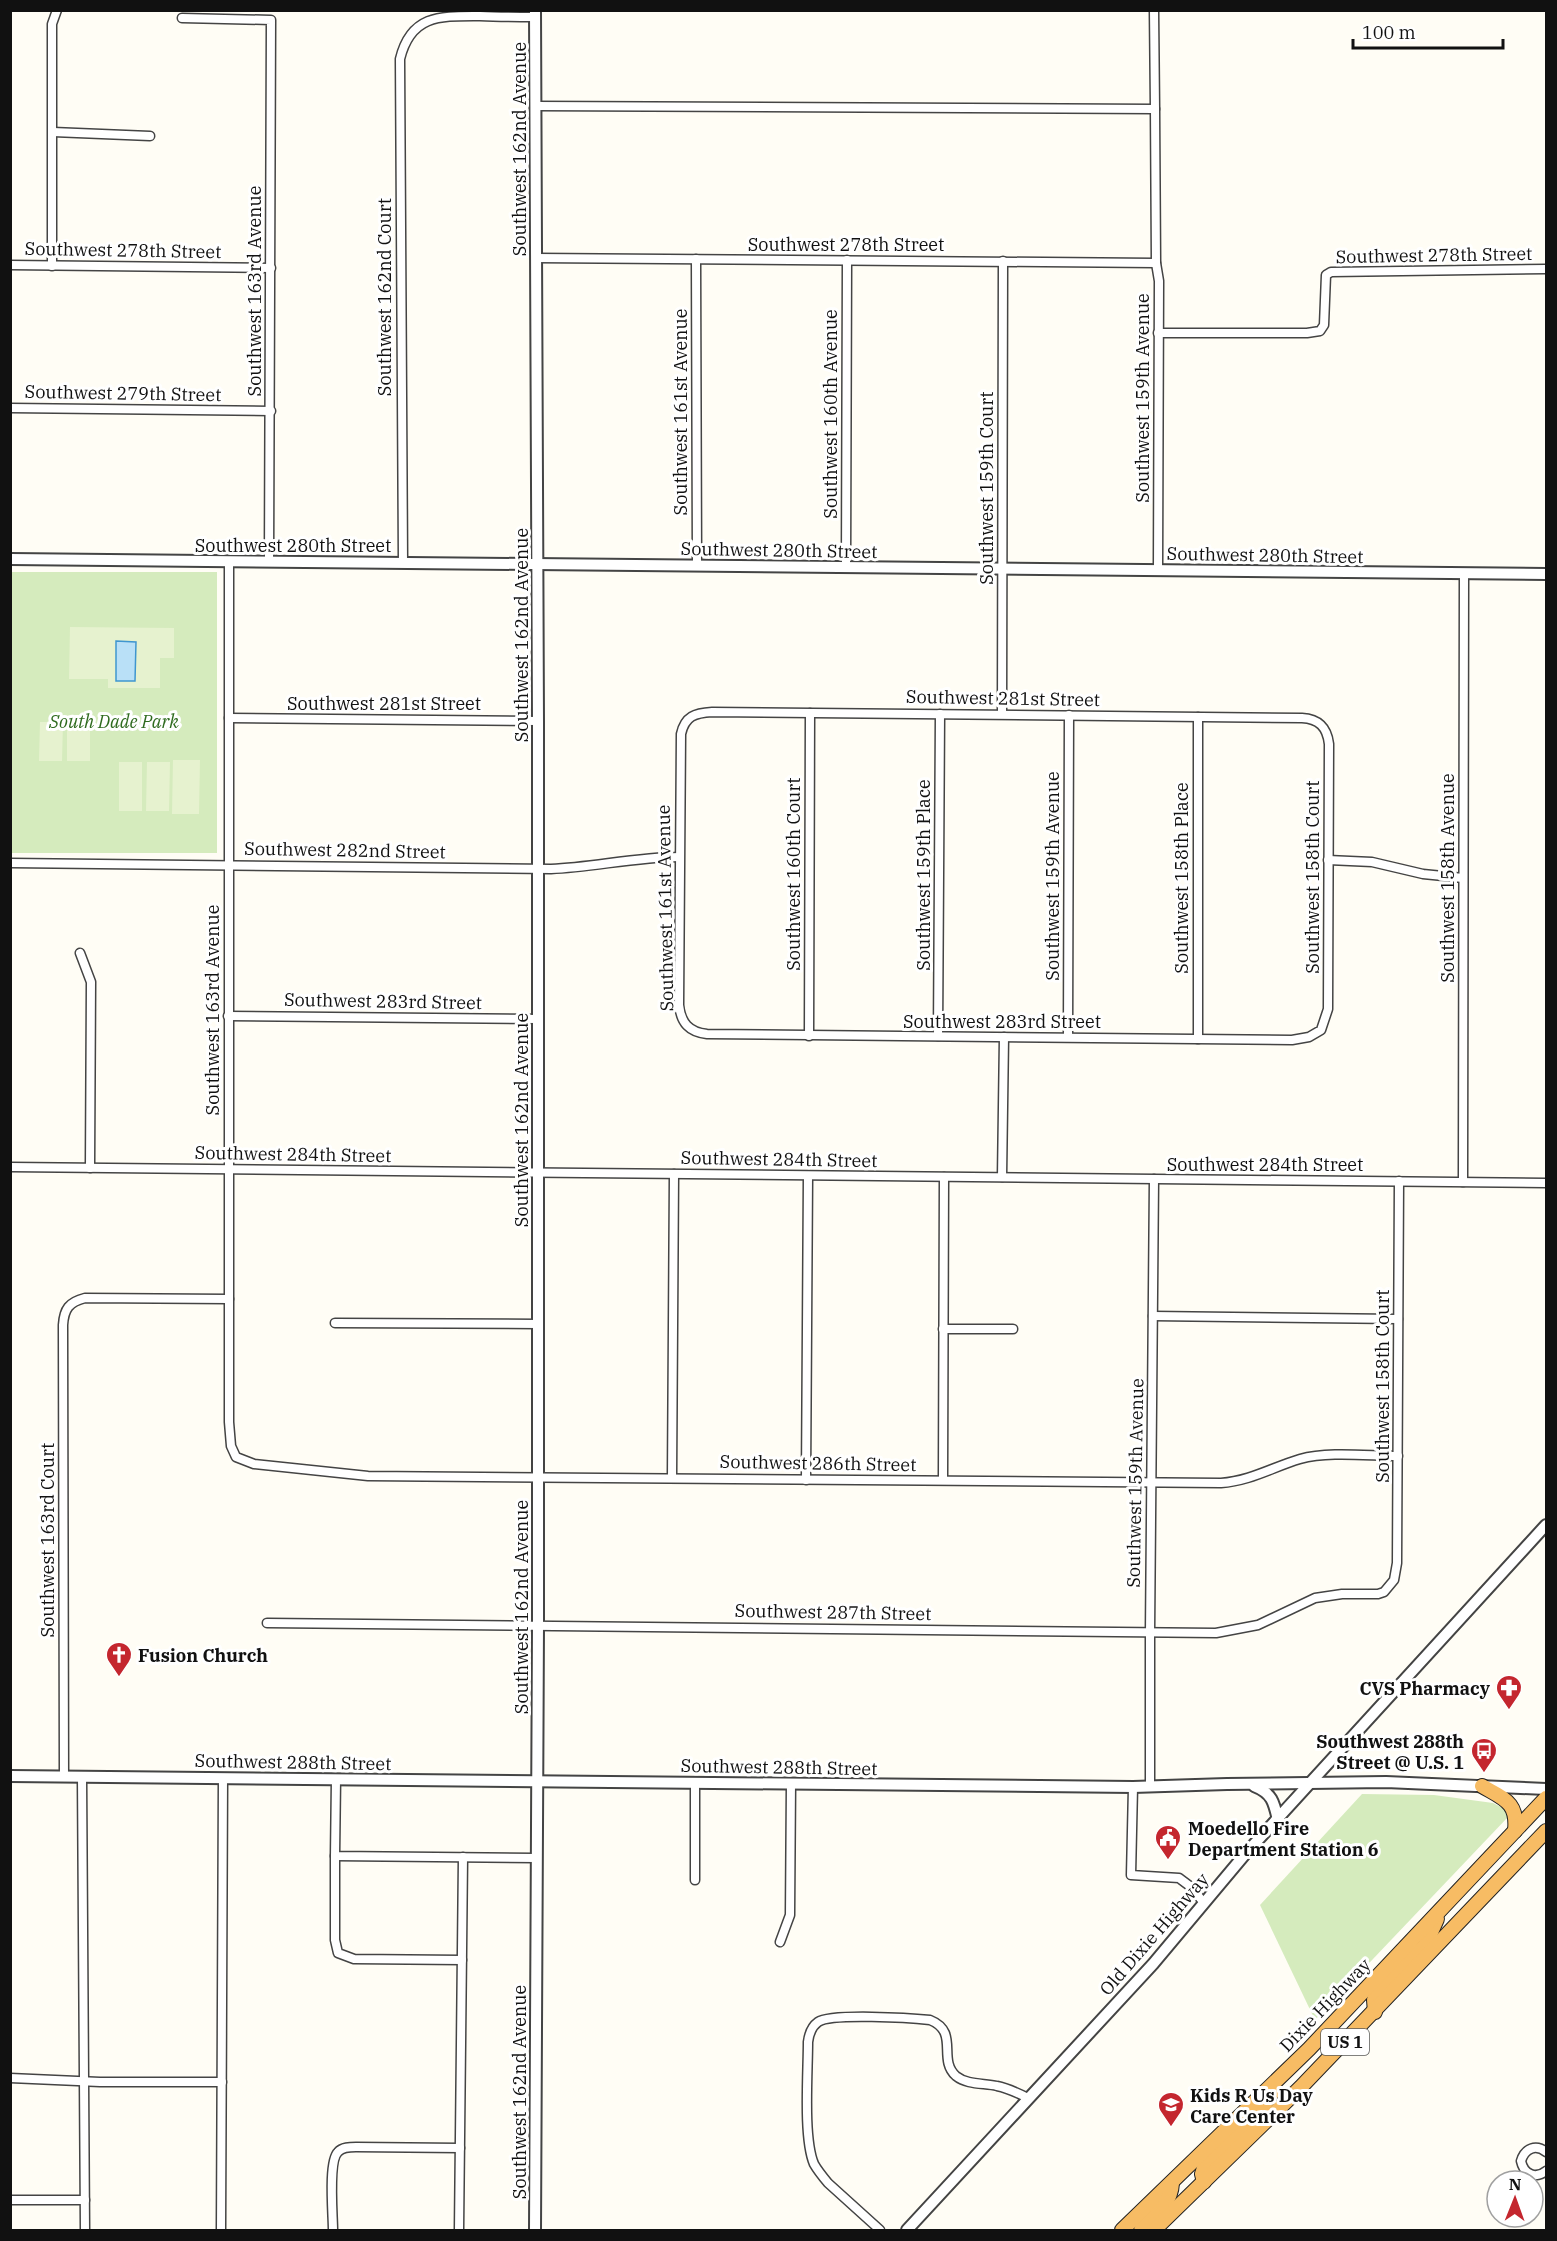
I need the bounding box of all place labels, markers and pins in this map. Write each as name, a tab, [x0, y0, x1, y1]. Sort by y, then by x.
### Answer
church icon: Fusion Church	[104, 1640, 134, 1678]
place label: Fusion Church	[138, 1644, 268, 1667]
pharmacy icon: CVS Pharmacy	[1494, 1673, 1524, 1711]
place label: CVS Pharmacy	[1359, 1677, 1491, 1700]
place label: Southwest 288th Street @ U.S. 1	[1316, 1730, 1464, 1774]
bus stop icon: Southwest 288th Street @ U.S. 1	[1469, 1736, 1499, 1774]
place label: Moedello Fire Department Station 6	[1188, 1817, 1379, 1861]
public building icon: Moedello Fire Department Station 6	[1153, 1823, 1183, 1861]
place label: Kids R Us Day Care Center	[1190, 2084, 1314, 2128]
school or university icon: Kids R Us Day Care Center	[1156, 2090, 1186, 2128]

